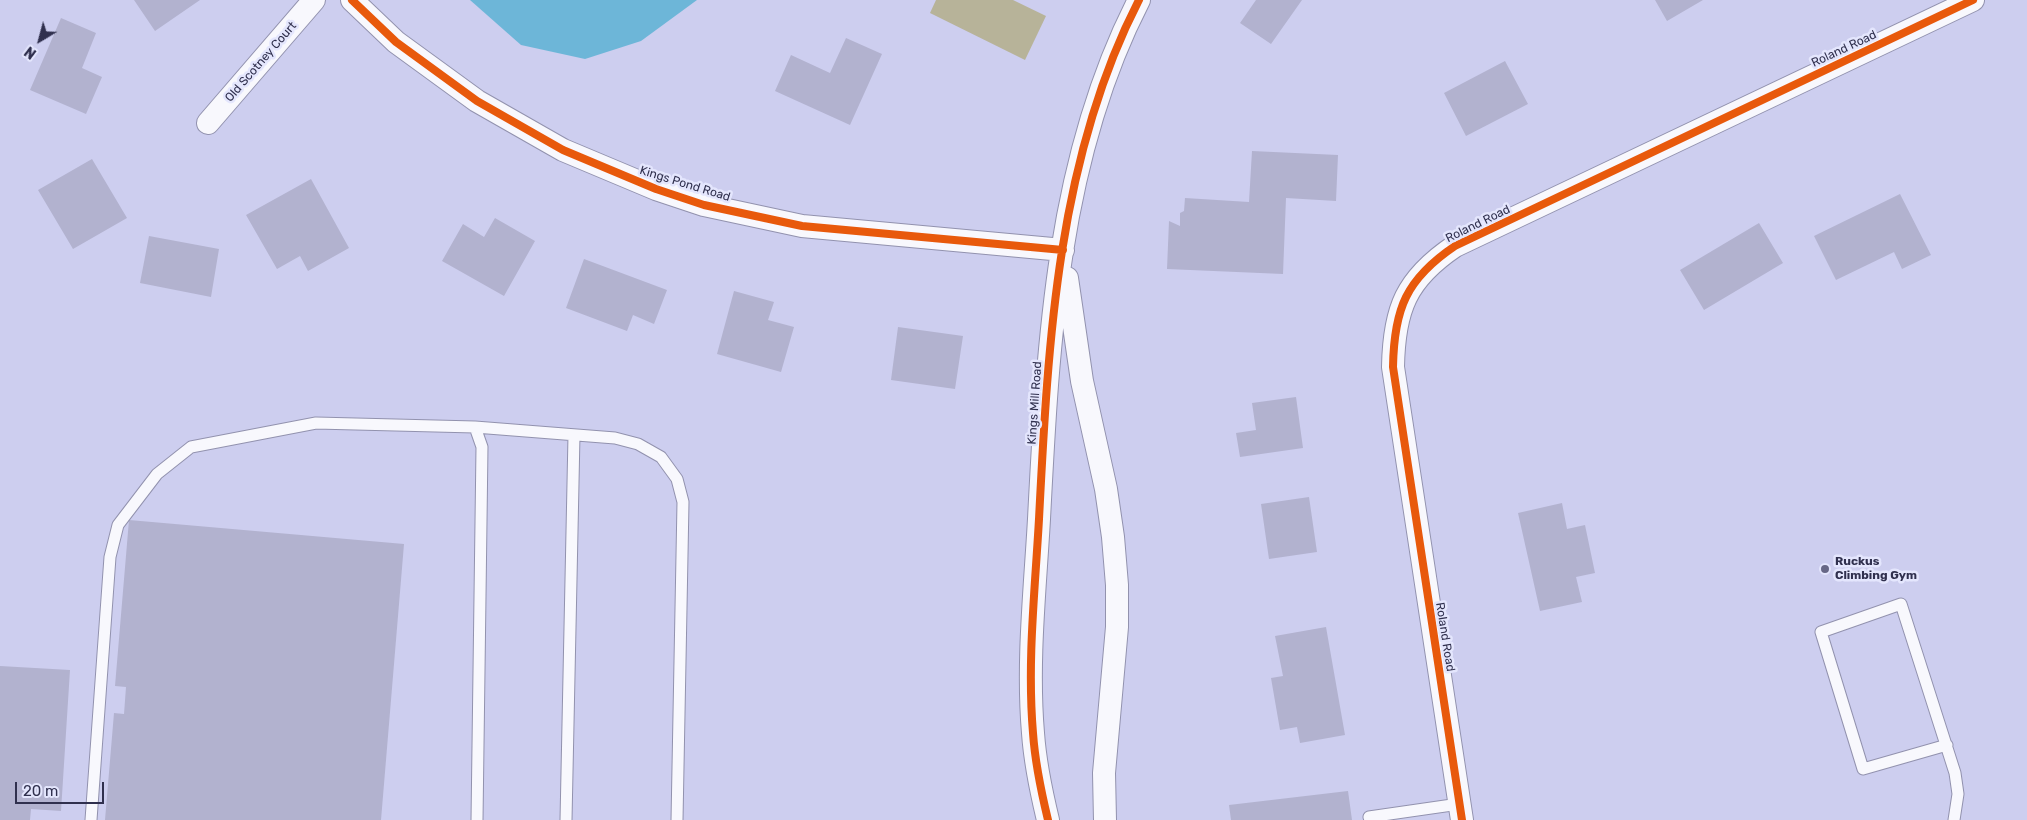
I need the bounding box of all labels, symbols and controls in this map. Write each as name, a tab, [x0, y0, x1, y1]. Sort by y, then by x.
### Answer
north arrow	[15, 15, 65, 65]
street label: Old Scotney Court	[222, 19, 300, 105]
street label: Roland Road	[1809, 28, 1879, 70]
text: N	[22, 43, 40, 62]
street label: Kings Pond Road	[638, 163, 732, 205]
street label: Roland Road	[1443, 202, 1513, 246]
street label: Kings Mill Road	[1025, 361, 1045, 445]
place label: Ruckus Climbing Gym	[1835, 555, 1917, 583]
marker: Ruckus Climbing Gym	[1819, 563, 1831, 575]
street label: Roland Road	[1432, 601, 1458, 673]
scale bar	[18, 772, 106, 804]
text: 20 m	[23, 782, 58, 800]

